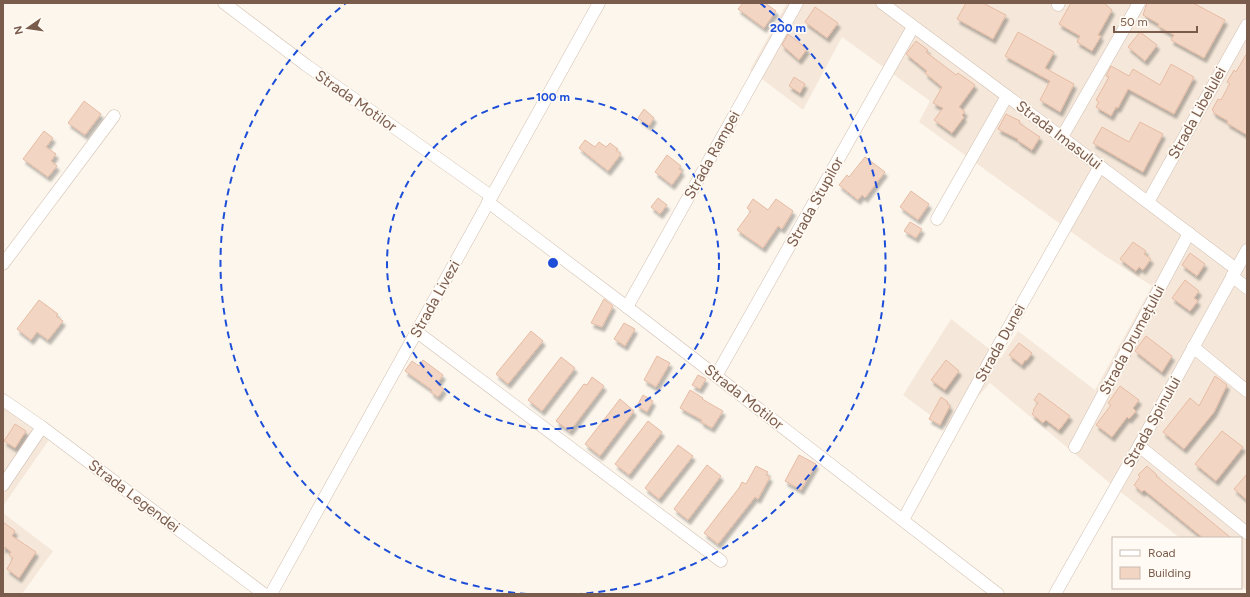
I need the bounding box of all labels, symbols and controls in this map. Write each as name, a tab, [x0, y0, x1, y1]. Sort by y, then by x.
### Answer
north arrow	[8, 8, 48, 48]
scale bar	[1114, 8, 1197, 34]
text: 50 m	[1120, 15, 1148, 29]
text: 200 m	[770, 21, 806, 35]
text: N	[11, 25, 26, 36]
street label: Strada Libelulei	[1164, 64, 1230, 162]
street label: Strada Motilor	[312, 66, 400, 136]
text: 100 m	[536, 90, 570, 104]
street label: Strada Imasului	[1013, 97, 1105, 173]
street label: Strada Rampei	[680, 108, 744, 202]
street label: Strada Stupilor	[783, 154, 847, 250]
centre of rings	[546, 256, 560, 270]
street label: Strada Livezi	[406, 257, 464, 341]
street label: Strada Drumețului	[1095, 282, 1169, 398]
street label: Strada Dunei	[971, 301, 1029, 385]
street label: Strada Motilor	[701, 361, 787, 433]
street label: Strada Spinului	[1120, 373, 1184, 471]
street label: Strada Legendei	[85, 456, 183, 536]
legend	[1112, 537, 1242, 589]
text: Road	[1148, 546, 1176, 560]
text: Building	[1148, 566, 1191, 580]

